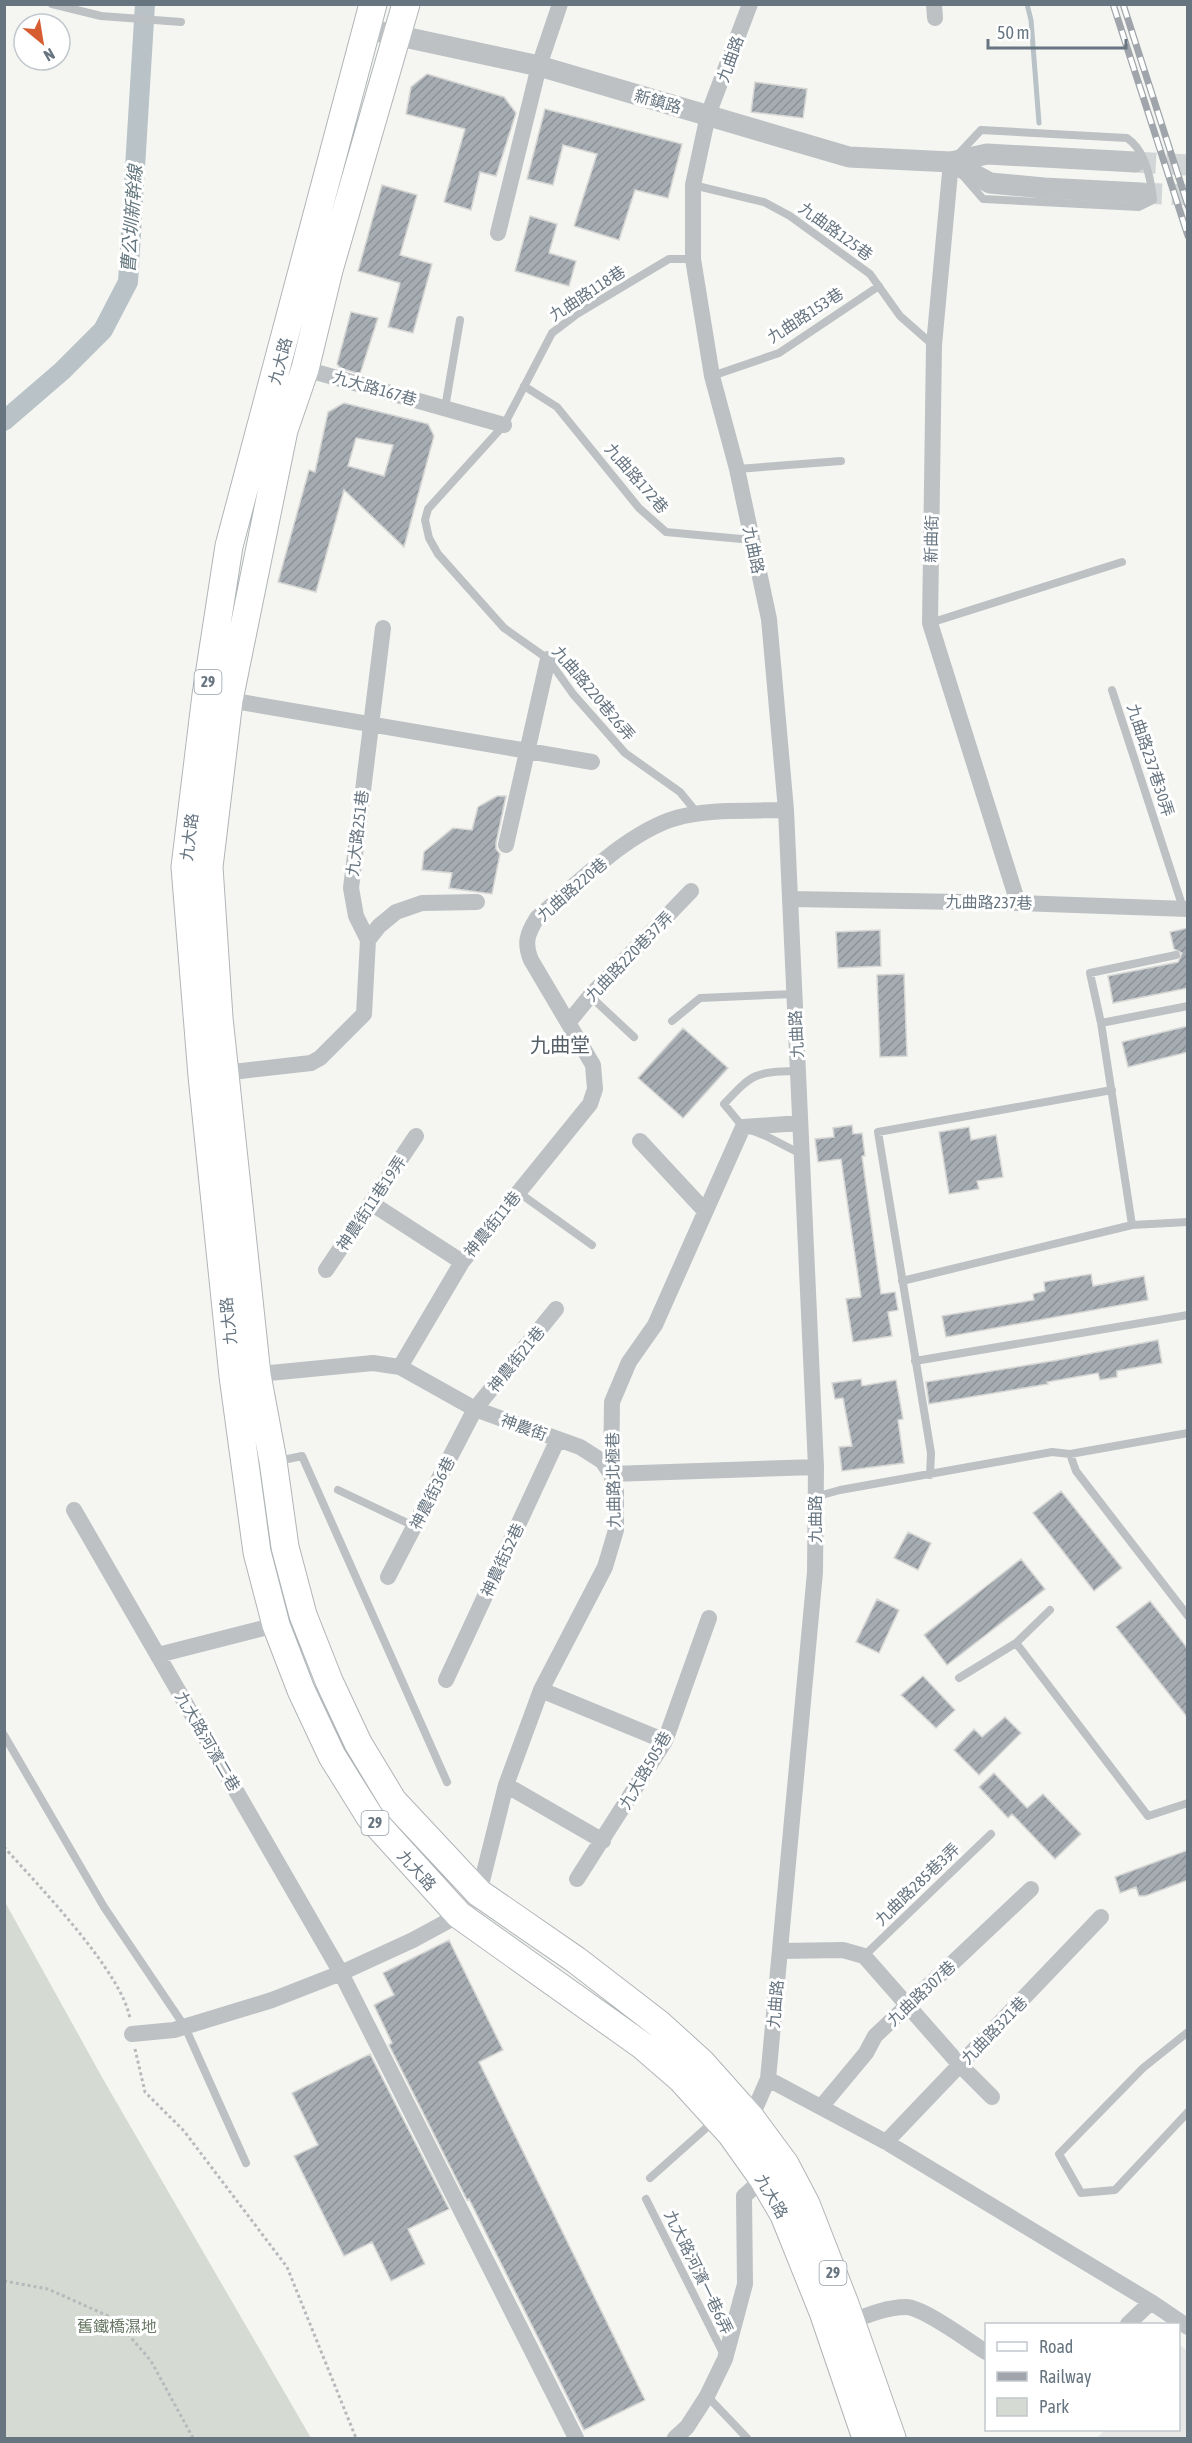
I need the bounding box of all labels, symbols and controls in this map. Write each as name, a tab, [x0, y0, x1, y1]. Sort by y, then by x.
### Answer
north arrow	[12, 12, 72, 72]
scale bar	[988, 12, 1126, 50]
text: 50 m	[997, 22, 1029, 43]
street label: 九曲路	[713, 33, 747, 85]
text: N	[41, 45, 58, 65]
street label: 新鎮路	[632, 86, 684, 116]
water label: 曹公圳新幹線	[117, 162, 146, 274]
street label: 九曲路125巷	[796, 198, 876, 264]
street label: 九曲路118巷	[546, 262, 628, 324]
street label: 九曲路153巷	[764, 284, 846, 346]
street label: 九大路	[265, 335, 295, 387]
street label: 九大路167巷	[331, 367, 419, 409]
street label: 九曲路172巷	[602, 439, 672, 517]
street label: 新曲街	[922, 515, 940, 563]
street label: 九曲路	[740, 525, 768, 575]
street label: 九曲路220巷26弄	[549, 642, 639, 744]
road number: 29	[194, 670, 222, 694]
street label: 九曲路237巷30弄	[1124, 701, 1178, 819]
street label: 九大路251巷	[343, 789, 371, 877]
street label: 九大路	[177, 812, 201, 862]
street label: 九曲路220巷	[533, 854, 611, 924]
street label: 九曲路237巷	[946, 892, 1032, 912]
street label: 九曲路220巷37弄	[582, 907, 676, 1005]
street label: 九曲路	[786, 1010, 806, 1058]
district label: 九曲堂	[530, 1033, 590, 1056]
street label: 神農街11巷19弄	[333, 1152, 409, 1254]
street label: 神農街11巷	[460, 1188, 524, 1260]
street label: 九大路	[217, 1296, 239, 1346]
street label: 神農街21巷	[484, 1323, 548, 1395]
street label: 神農街	[498, 1410, 550, 1444]
street label: 九曲路北極巷	[603, 1432, 623, 1528]
street label: 神農街36巷	[406, 1454, 458, 1532]
street label: 九曲路	[806, 1495, 824, 1543]
street label: 神農街52巷	[477, 1520, 527, 1600]
street label: 九大路河濱二巷	[172, 1688, 244, 1794]
street label: 九大路505巷	[616, 1728, 674, 1812]
road number: 29	[362, 1811, 388, 1835]
street label: 九曲路285巷3弄	[871, 1839, 963, 1929]
street label: 九大路	[394, 1846, 440, 1894]
street label: 九曲路307巷	[883, 1957, 959, 2029]
street label: 九曲路	[764, 1979, 786, 2029]
street label: 九曲路321巷	[957, 1993, 1031, 2067]
street label: 九大路	[752, 2171, 792, 2221]
street label: 九大路河濱一巷6弄	[661, 2207, 737, 2337]
road number: 29	[820, 2261, 846, 2285]
park label: 舊鐵橋濕地	[77, 2317, 157, 2335]
legend	[985, 2323, 1180, 2431]
text: Road	[1039, 2336, 1073, 2357]
text: Railway	[1039, 2366, 1091, 2387]
text: Park	[1039, 2396, 1069, 2417]

